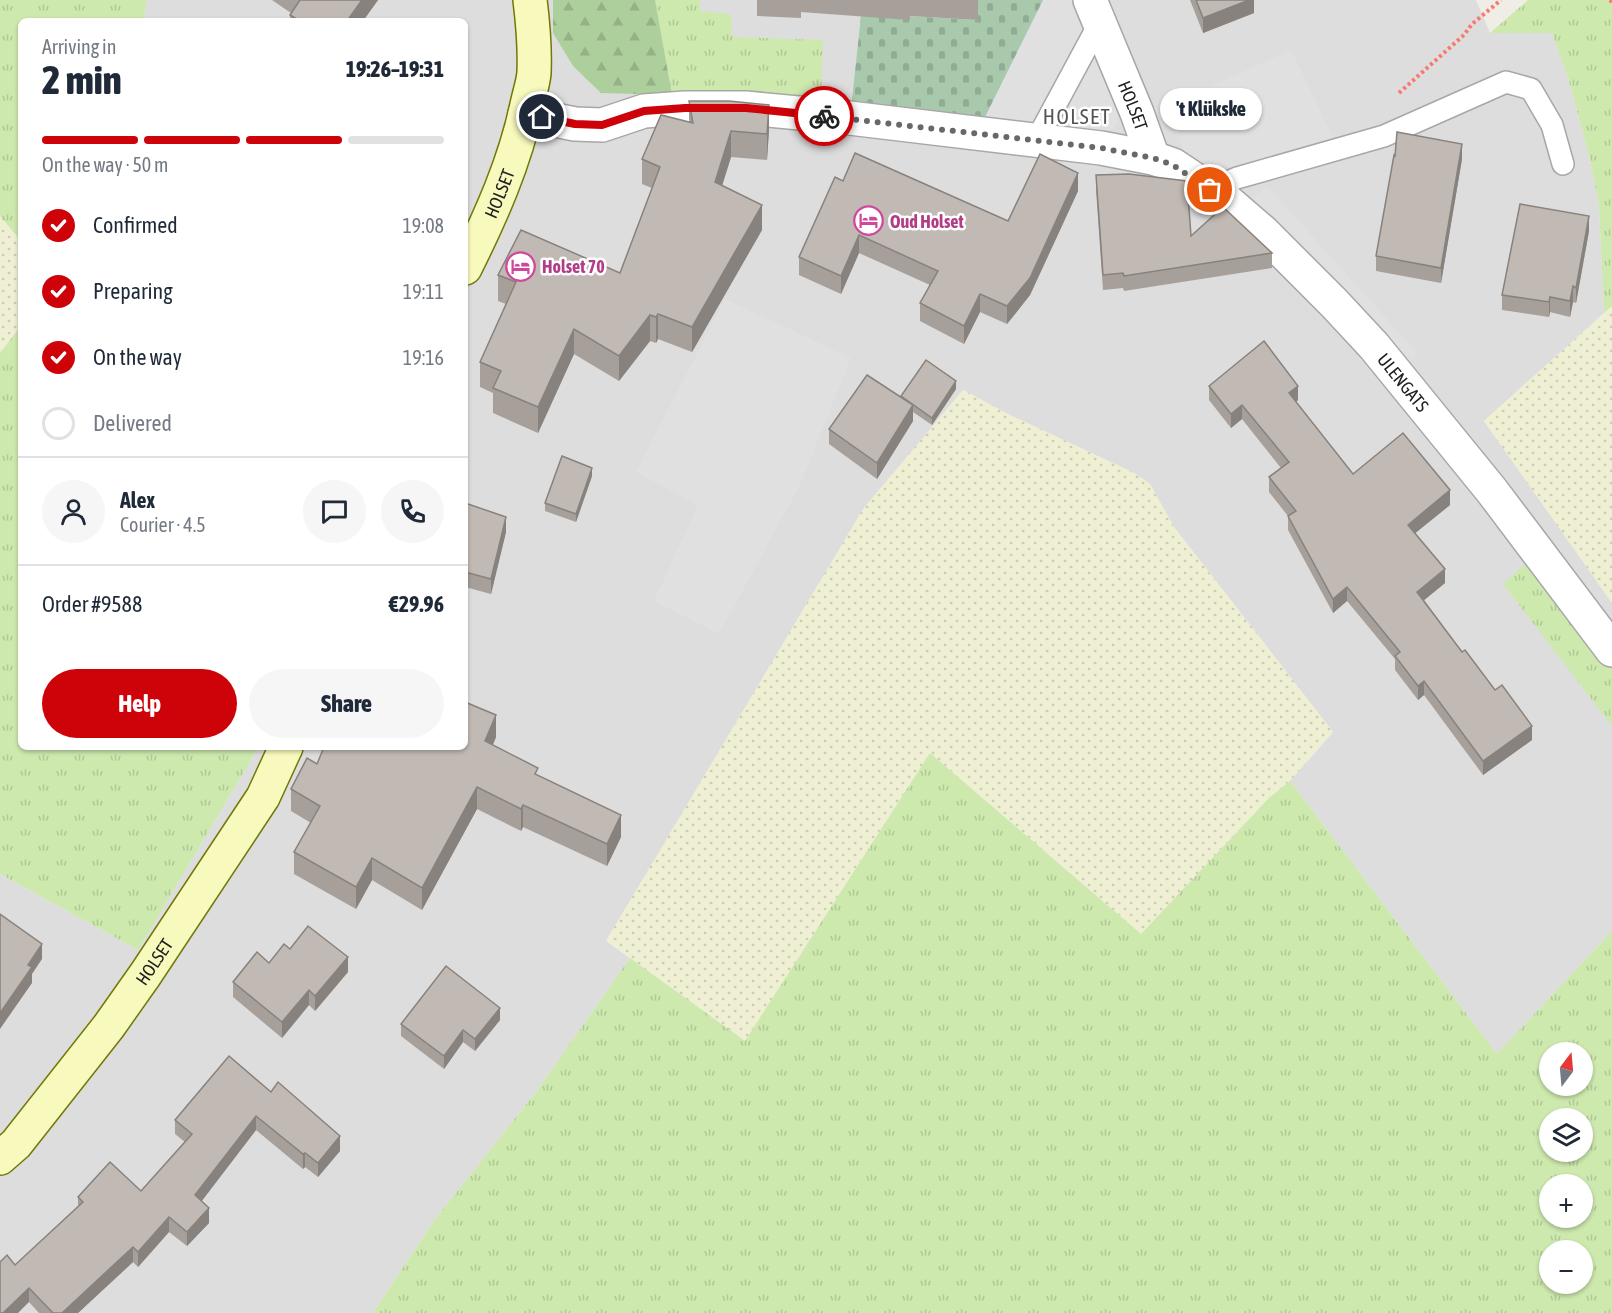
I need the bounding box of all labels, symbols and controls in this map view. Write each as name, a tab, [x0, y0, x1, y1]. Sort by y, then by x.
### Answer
text: Arriving in	[42, 35, 116, 58]
text: 19:26–19:31	[346, 56, 444, 82]
text: 2 min	[42, 58, 122, 102]
street label: HOLSET	[1114, 78, 1153, 133]
courier	[794, 86, 854, 146]
callout: 't Klükske	[1159, 88, 1261, 130]
pin	[516, 91, 567, 142]
text: 't Klükske	[1176, 97, 1246, 120]
icon: home	[525, 100, 558, 133]
icon: bike	[808, 100, 841, 133]
district label: HOLSET	[1043, 104, 1111, 128]
text: On the way · 50 m	[42, 153, 168, 176]
pin	[1184, 164, 1235, 215]
street label: HOLSET	[480, 166, 518, 221]
icon: bag	[1193, 173, 1226, 206]
hotel icon: Oud Holset	[853, 205, 885, 237]
icon: check	[42, 209, 75, 242]
place label: Oud Holset	[890, 211, 964, 232]
text: Confirmed	[93, 212, 178, 238]
text: 19:08	[402, 214, 444, 237]
hotel icon: Holset 70	[505, 250, 537, 282]
place label: Holset 70	[542, 256, 605, 277]
icon: check	[42, 275, 75, 308]
text: Preparing	[93, 278, 173, 304]
text: 19:11	[403, 280, 444, 303]
icon: check	[42, 341, 75, 374]
text: On the way	[93, 344, 182, 370]
text: 19:16	[403, 346, 444, 369]
street label: ULENGATS	[1374, 349, 1434, 416]
text: Delivered	[93, 410, 172, 436]
button: person	[42, 480, 105, 543]
button: chat	[303, 480, 366, 543]
button: phone	[381, 480, 444, 543]
text: Alex	[120, 487, 155, 513]
text: Courier · 4.5	[120, 513, 206, 536]
text: Order #9588	[42, 591, 142, 617]
text: €29.96	[389, 591, 444, 617]
button: Help	[42, 669, 237, 738]
button: Share	[249, 669, 444, 738]
street label: HOLSET	[131, 934, 177, 989]
north arrow	[1539, 1042, 1593, 1096]
map controls	[1539, 1042, 1593, 1294]
button: layers	[1539, 1108, 1593, 1162]
button: +	[1539, 1174, 1593, 1228]
button: −	[1539, 1240, 1593, 1294]

